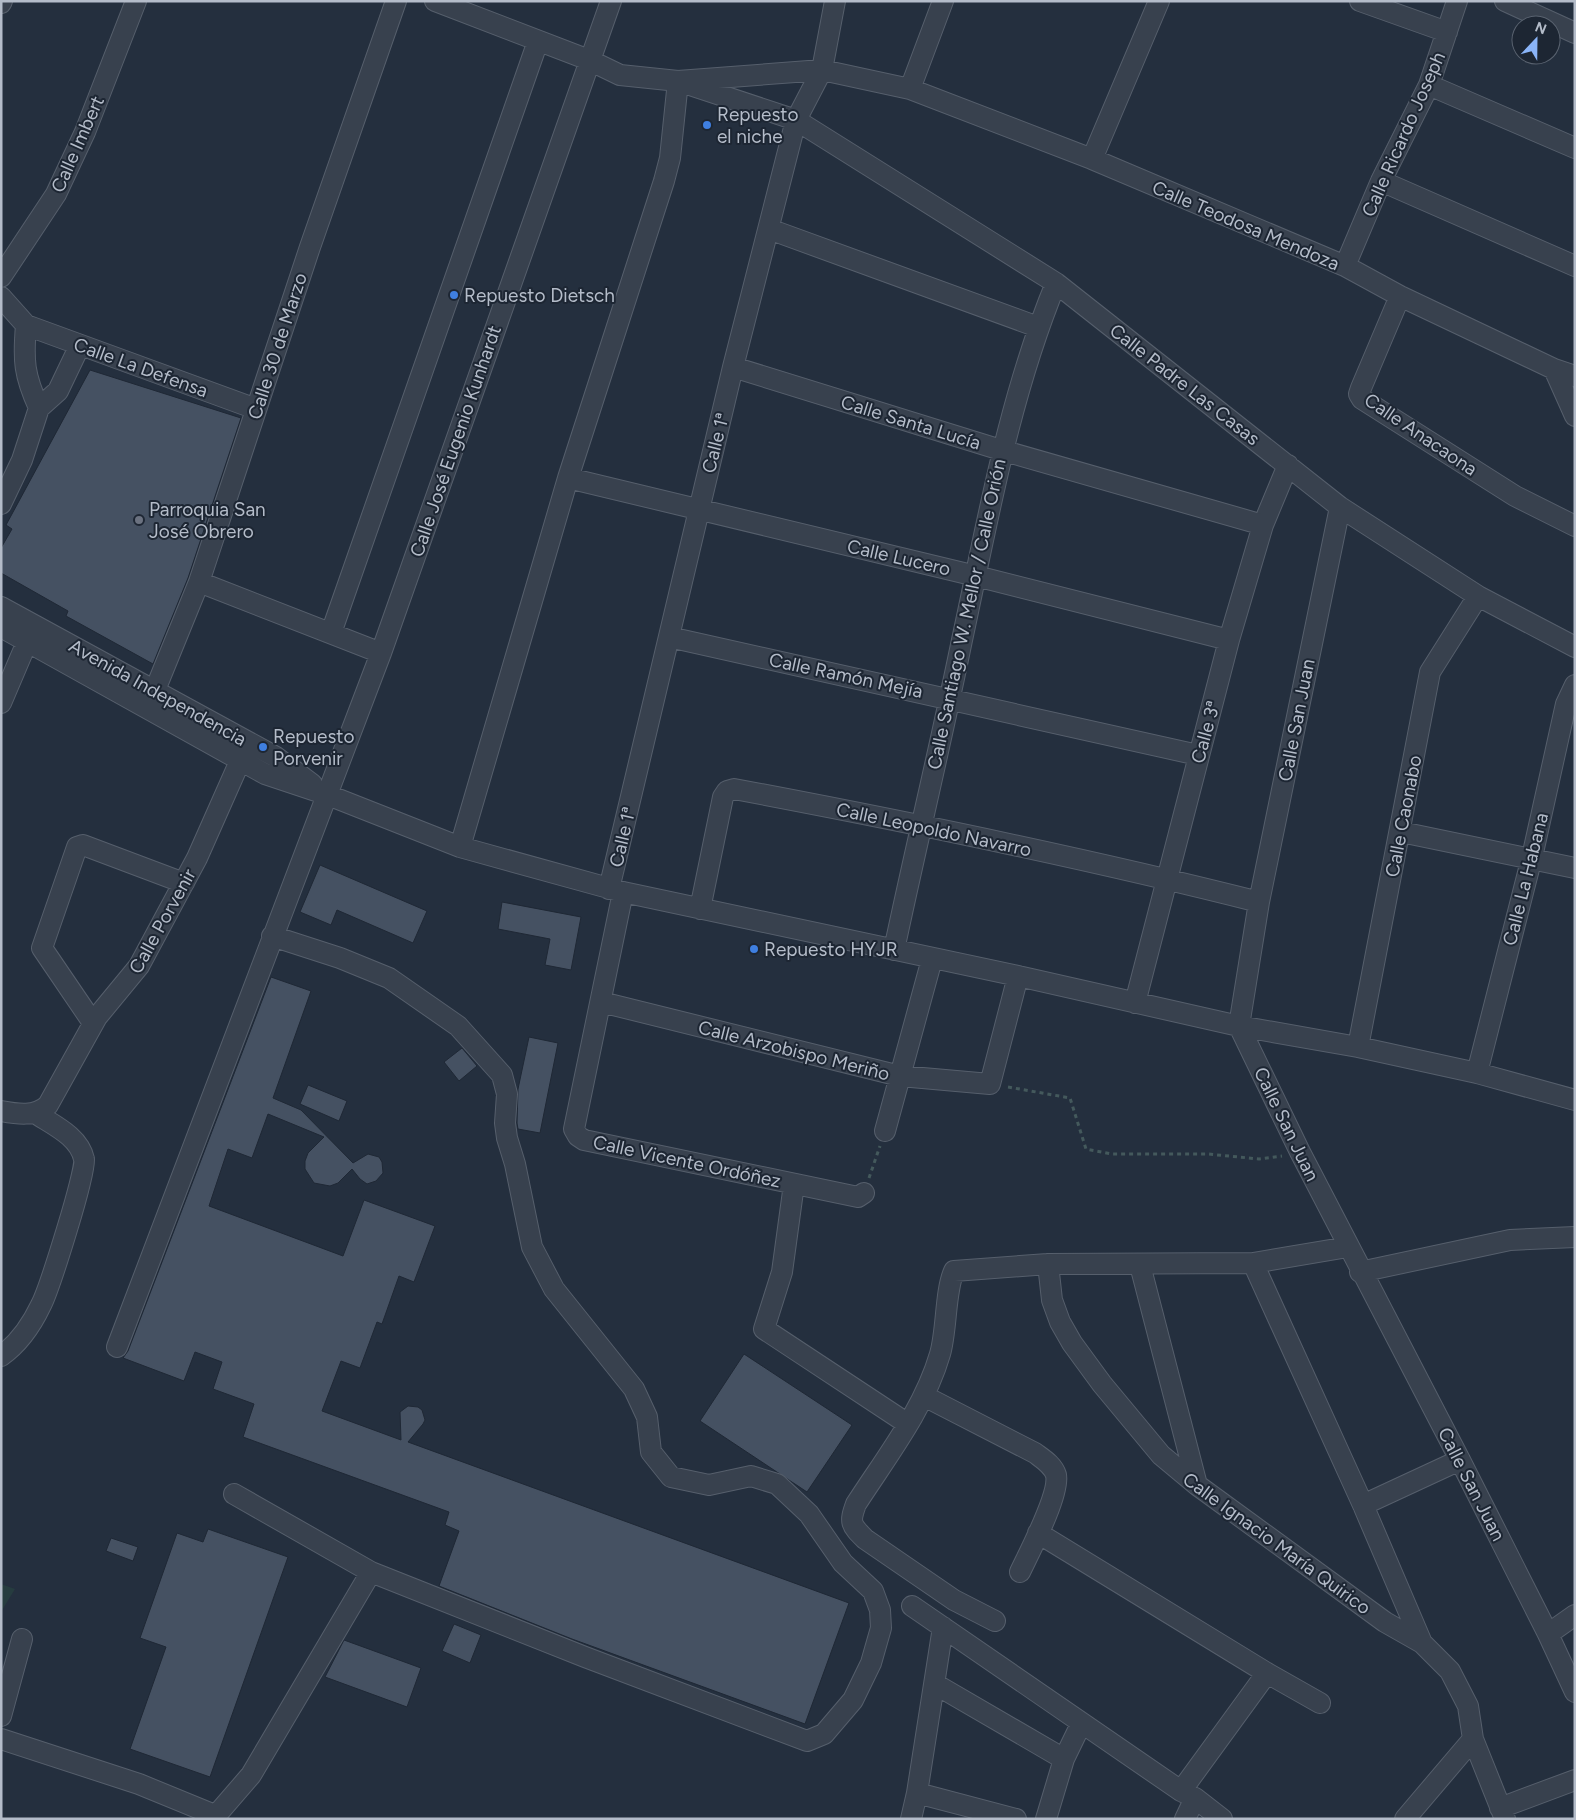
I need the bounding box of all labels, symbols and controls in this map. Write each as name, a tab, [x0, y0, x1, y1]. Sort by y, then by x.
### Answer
north arrow	[1511, 15, 1561, 65]
text: N	[1532, 19, 1549, 38]
street label: Calle Ricardo Joseph	[1357, 48, 1450, 220]
street label: Calle Imbert	[46, 92, 109, 196]
place label: Repuesto el niche	[717, 103, 798, 148]
marker: Repuesto el niche	[701, 119, 713, 131]
street label: Calle Teodosa Mendoza	[1149, 176, 1343, 275]
street label: Calle 30 de Marzo	[243, 270, 312, 422]
place label: Repuesto Dietsch	[464, 284, 615, 307]
marker: Repuesto Dietsch	[448, 289, 460, 301]
street label: Calle Padre Las Casas	[1105, 319, 1264, 450]
street label: Calle José Eugenio Kunhardt	[405, 322, 506, 560]
street label: Calle La Defensa	[71, 333, 211, 402]
street label: Calle Anacaona	[1360, 388, 1482, 481]
street label: Calle Santa Lucía	[838, 390, 984, 455]
street label: Calle 1ª	[697, 411, 734, 475]
street label: Calle Santiago W. Mellor / Calle Orión	[922, 457, 1011, 771]
place label: Parroquia San José Obrero	[149, 498, 266, 543]
marker: Parroquia San José Obrero	[133, 514, 145, 526]
street label: Calle Lucero	[845, 534, 953, 581]
street label: Avenida Independencia	[65, 634, 250, 751]
street label: Calle Ramón Mejía	[767, 648, 925, 703]
street label: Calle San Juan	[1273, 657, 1320, 783]
street label: Calle 3ª	[1186, 699, 1225, 766]
place label: Repuesto Porvenir	[273, 725, 354, 770]
marker: Repuesto Porvenir	[257, 741, 269, 753]
street label: Calle Caonabo	[1380, 753, 1427, 879]
street label: Calle Leopoldo Navarro	[834, 798, 1034, 861]
street label: Calle 1ª	[604, 805, 641, 869]
street label: Calle La Habana	[1498, 810, 1553, 948]
street label: Calle Porvenir	[124, 864, 201, 978]
place label: Repuesto HYJR	[764, 938, 898, 961]
marker: Repuesto HYJR	[748, 943, 760, 955]
street label: Calle Arzobispo Meriño	[696, 1016, 892, 1085]
street label: Calle San Juan	[1249, 1063, 1324, 1185]
street label: Calle Vicente Ordóñez	[591, 1130, 783, 1193]
street label: Calle San Juan	[1433, 1424, 1510, 1545]
street label: Calle Ignacio María Quirico	[1178, 1467, 1375, 1619]

